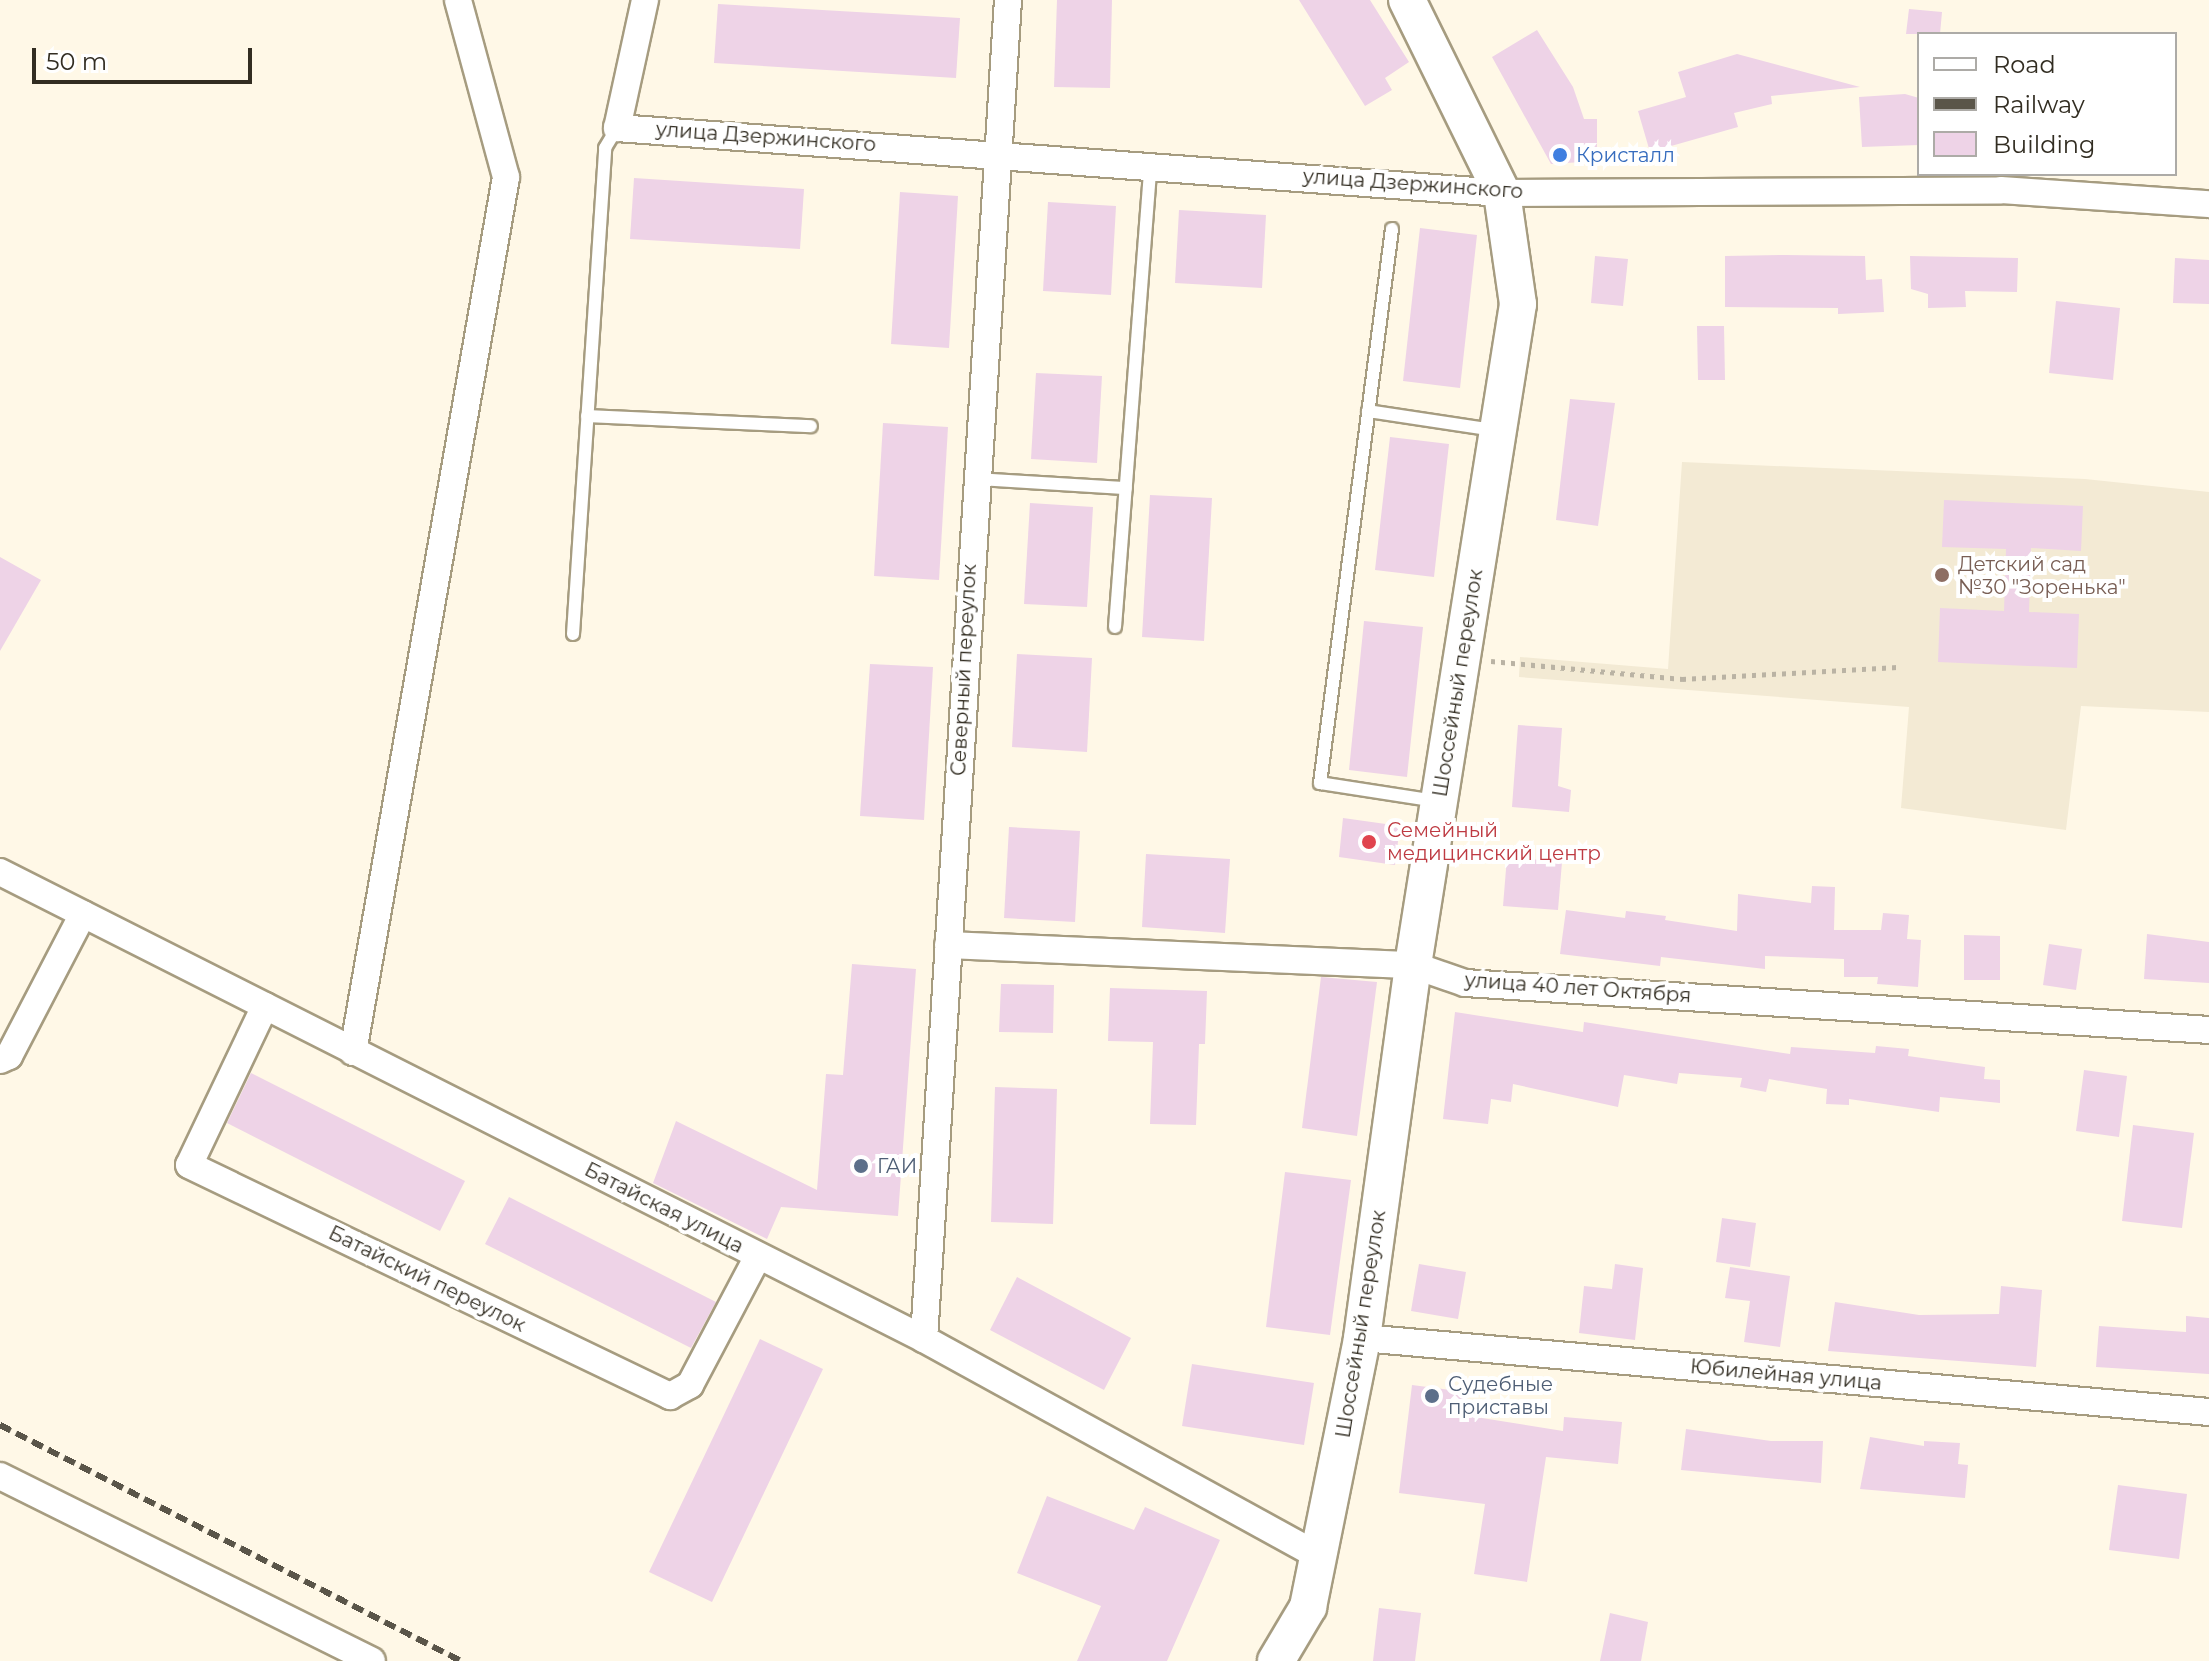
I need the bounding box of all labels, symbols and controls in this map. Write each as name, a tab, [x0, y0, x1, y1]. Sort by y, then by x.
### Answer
scale bar	[36, 32, 256, 82]
legend	[1917, 32, 2177, 176]
text: 50 m	[46, 47, 107, 76]
text: Road	[1993, 50, 2056, 79]
text: Railway	[1993, 90, 2085, 119]
street label: улица Дзержинского	[655, 117, 877, 157]
text: Building	[1993, 130, 2096, 159]
place label: Кристалл	[1576, 143, 1675, 167]
marker: Кристалл	[1551, 146, 1569, 164]
street label: улица Дзержинского	[1302, 164, 1524, 204]
place label: Детский сад №30 "Зоренька"	[1958, 552, 2126, 599]
street label: Северный переулок	[946, 563, 982, 777]
marker: Детский сад №30 "Зоренька"	[1933, 566, 1951, 584]
street label: Шоссейный переулок	[1428, 567, 1488, 799]
place label: Семейный медицинский центр	[1387, 818, 1601, 865]
marker: Семейный медицинский центр	[1358, 831, 1380, 853]
street label: улица 40 лет Октября	[1464, 968, 1692, 1008]
place label: ГАИ	[877, 1154, 917, 1178]
marker: ГАИ	[852, 1157, 870, 1175]
street label: Батайская улица	[581, 1158, 747, 1258]
street label: Шоссейный переулок	[1331, 1208, 1391, 1440]
street label: Батайский переулок	[325, 1221, 529, 1337]
street label: Юбилейная улица	[1689, 1355, 1883, 1395]
place label: Судебные приставы	[1448, 1372, 1553, 1419]
marker: Судебные приставы	[1423, 1387, 1441, 1405]

